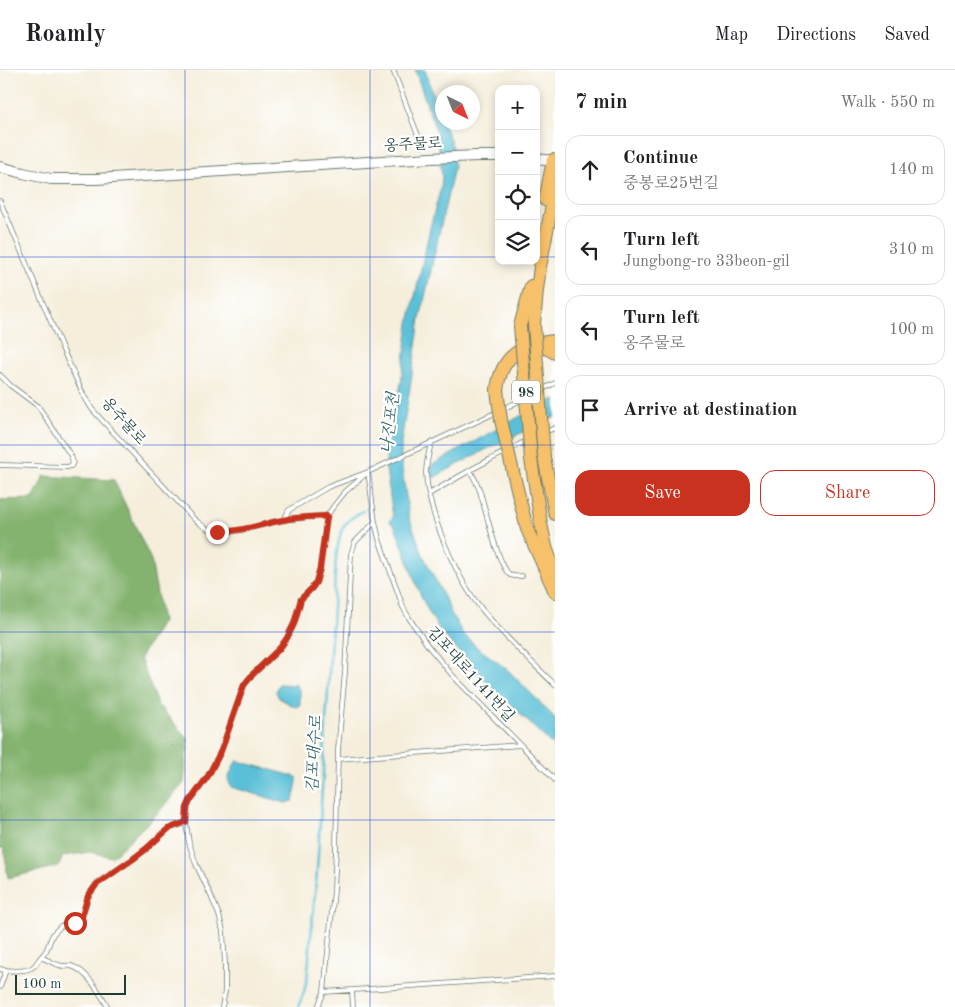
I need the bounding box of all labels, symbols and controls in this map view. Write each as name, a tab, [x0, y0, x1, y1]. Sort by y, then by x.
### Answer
text: Roamly	[25, 23, 106, 47]
text: Map	[715, 26, 748, 44]
text: Directions	[776, 26, 856, 44]
text: Saved	[884, 26, 930, 44]
north arrow	[435, 85, 480, 130]
map controls	[495, 85, 540, 265]
button: +	[495, 85, 540, 130]
text: 7 min	[575, 92, 628, 113]
text: Walk · 550 m	[840, 95, 935, 111]
button: −	[495, 130, 540, 175]
street label: 옹주물로	[384, 134, 443, 155]
text: Continue	[623, 149, 698, 168]
icon: ahead	[576, 156, 604, 184]
text: 140 m	[889, 162, 934, 178]
button: locate	[495, 175, 540, 220]
text: 중봉로25번길	[623, 176, 719, 192]
button: layers	[495, 220, 540, 265]
text: Turn left	[623, 231, 700, 250]
icon: left	[576, 236, 604, 264]
text: 310 m	[889, 242, 934, 258]
text: Jungbong-ro 33beon-gil	[623, 254, 790, 270]
text: Turn left	[623, 309, 700, 328]
icon: left	[576, 316, 604, 344]
text: 100 m	[889, 322, 934, 338]
text: 옹주물로	[623, 336, 685, 352]
road number: 98	[512, 381, 540, 404]
water label: 나진포천	[377, 390, 403, 455]
street label: 옹주물로	[98, 394, 150, 449]
icon: arrive	[576, 396, 604, 424]
text: Arrive at destination	[623, 401, 797, 420]
button: Save	[575, 470, 750, 516]
button: Share	[760, 470, 935, 516]
route end	[206, 521, 229, 544]
street label: 김포대로1141번길	[424, 623, 518, 725]
water label: 김포대수로	[303, 714, 325, 793]
route start	[64, 912, 87, 935]
scale bar	[15, 972, 126, 995]
text: 100 m	[22, 977, 61, 991]

